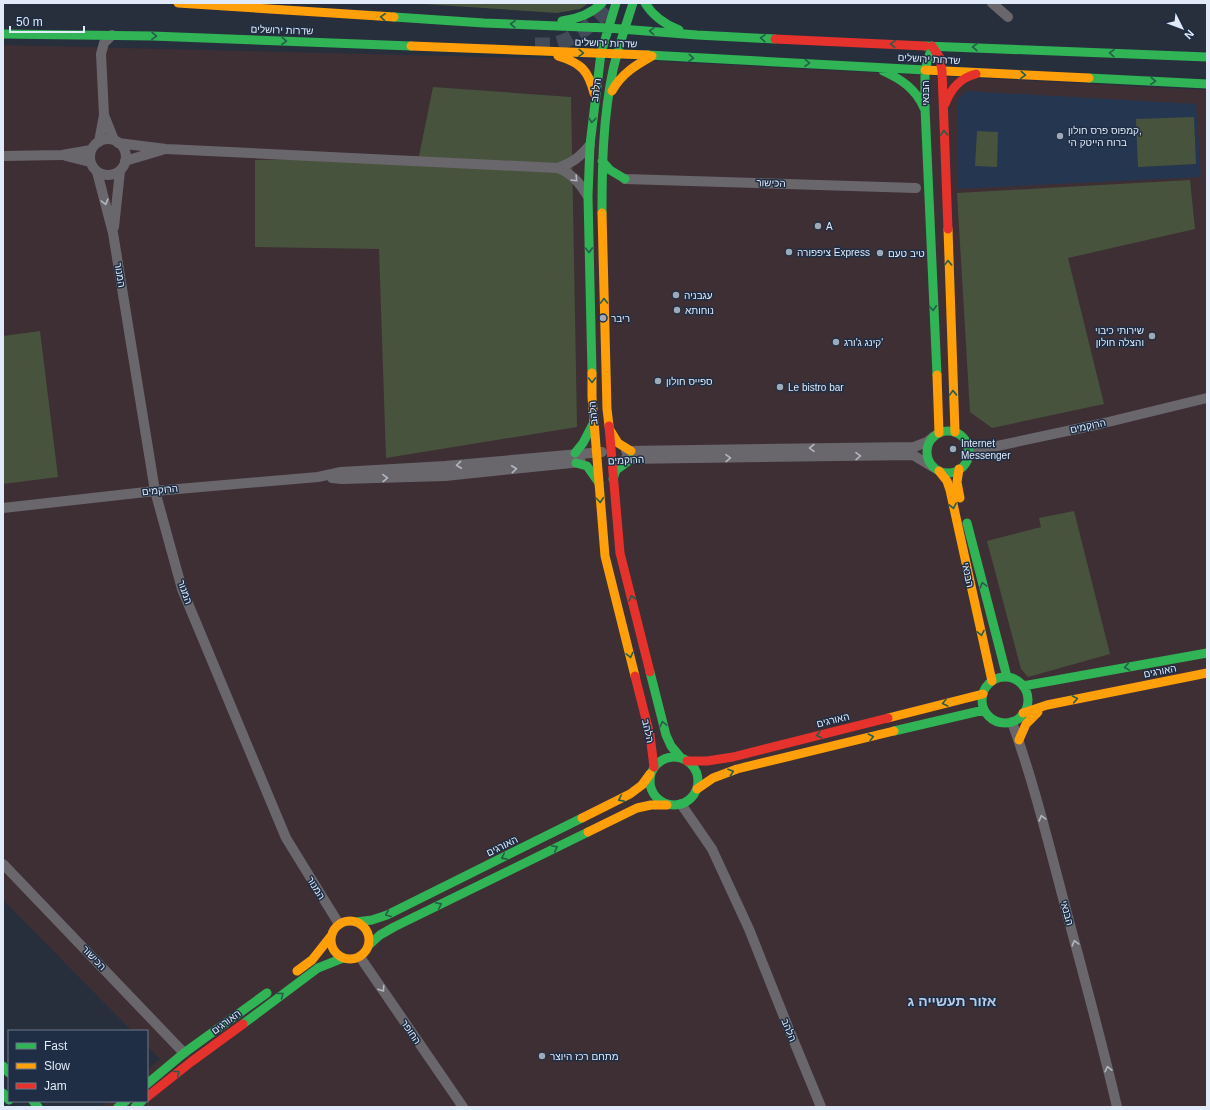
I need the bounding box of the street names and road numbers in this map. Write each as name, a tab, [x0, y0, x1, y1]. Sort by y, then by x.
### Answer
street label: שדרות ירושלים	[250, 23, 314, 37]
street label: שדרות ירושלים	[574, 36, 638, 50]
street label: שדרות ירושלים	[897, 52, 961, 66]
street label: הלהב	[589, 77, 603, 103]
street label: הבנאי	[920, 80, 931, 106]
street label: הכישור	[756, 177, 786, 189]
street label: המנור	[113, 262, 127, 288]
street label: הלהב	[586, 401, 600, 425]
street label: הרוקמים	[1069, 417, 1107, 435]
street label: הרוקמים	[608, 454, 644, 466]
street label: הרוקמים	[141, 483, 179, 497]
street label: הבנאי	[960, 562, 976, 588]
street label: המנור	[176, 578, 194, 606]
street label: האורגים	[1143, 662, 1177, 680]
street label: האורגים	[815, 711, 851, 729]
street label: הלהב	[640, 718, 656, 744]
street label: האורגים	[485, 834, 519, 858]
street label: המנור	[305, 874, 327, 902]
street label: הבנאי	[1058, 899, 1076, 927]
street label: הכישור	[80, 944, 108, 972]
street label: האורגים	[209, 1008, 243, 1036]
street label: הלהב	[779, 1017, 799, 1043]
street label: החופר	[399, 1018, 423, 1046]

